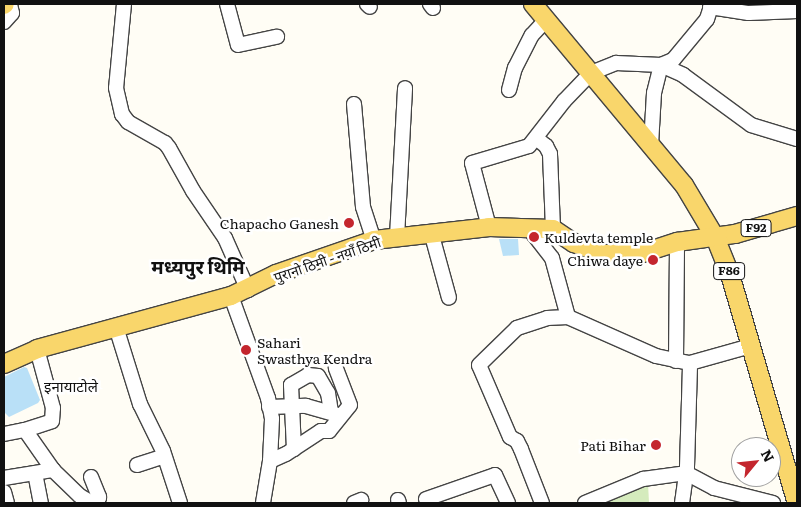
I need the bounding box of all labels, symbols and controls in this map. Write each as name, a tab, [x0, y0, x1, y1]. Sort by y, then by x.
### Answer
place label: Chapacho Ganesh	[220, 215, 339, 231]
marker: Chapacho Ganesh	[343, 217, 355, 229]
road number: F92	[740, 218, 772, 238]
place label: Kuldevta temple	[544, 229, 653, 245]
marker: Kuldevta temple	[528, 231, 540, 243]
street label: पुरानो ठिमी - नयाँ ठिमी	[271, 233, 383, 285]
place label: Chiwa daye	[567, 252, 643, 268]
marker: Chiwa daye	[647, 254, 659, 266]
district label: मध्यपुर थिमि	[151, 256, 245, 278]
road number: F86	[713, 262, 745, 280]
place label: Sahari Swasthya Kendra	[257, 334, 372, 367]
marker: Sahari Swasthya Kendra	[239, 343, 253, 357]
district label: इनायाटोले	[44, 377, 98, 395]
place label: Pati Bihar	[580, 437, 646, 453]
north arrow	[731, 437, 781, 487]
marker: Pati Bihar	[650, 439, 662, 451]
text: N	[757, 446, 780, 465]

